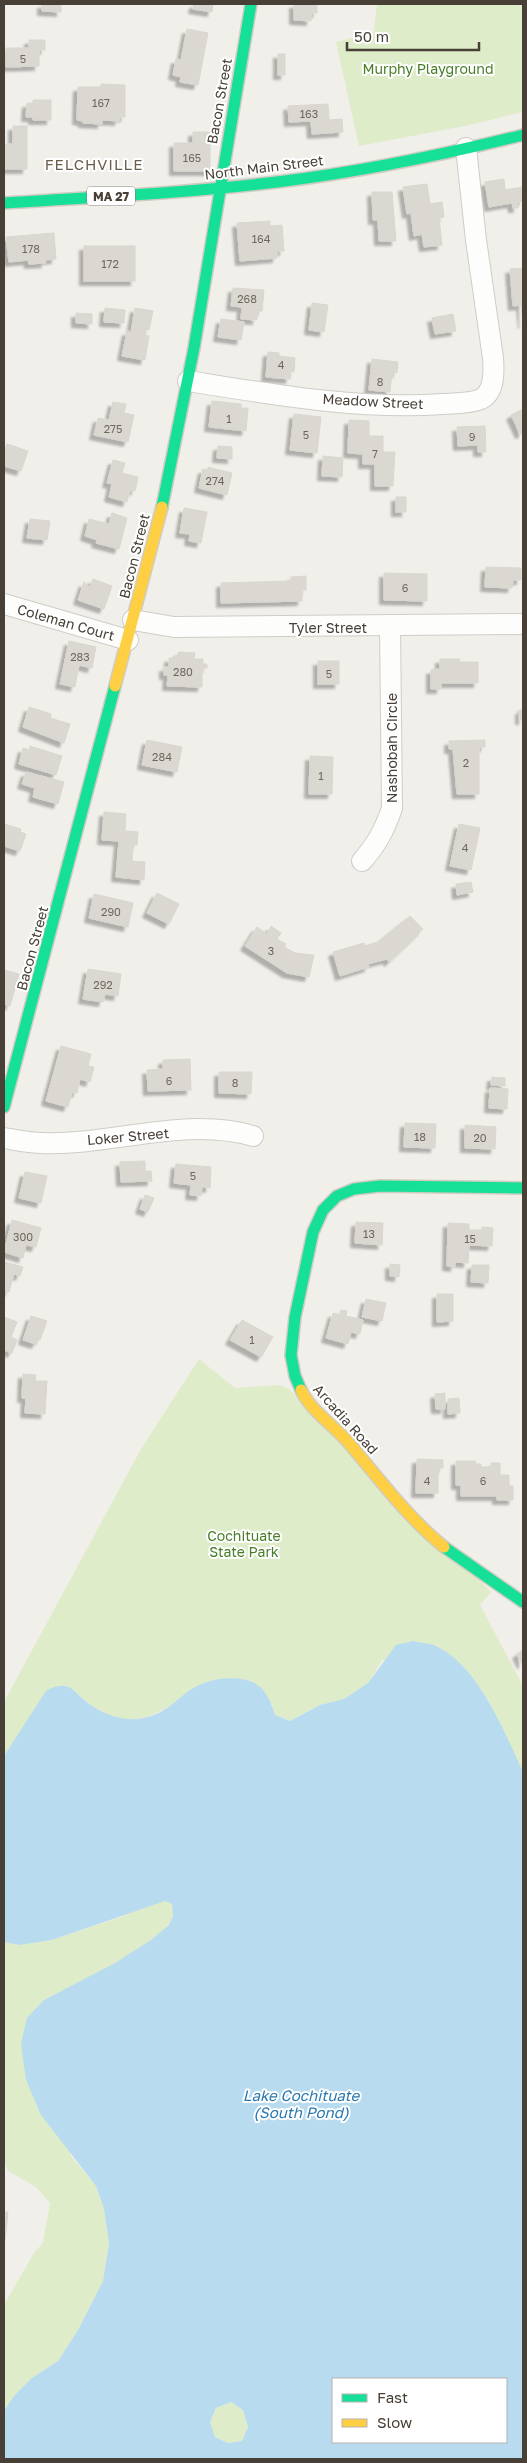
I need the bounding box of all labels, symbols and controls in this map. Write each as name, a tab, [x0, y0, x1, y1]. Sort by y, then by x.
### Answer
scale bar	[347, 20, 480, 52]
text: 50 m	[354, 27, 389, 45]
house number: 5	[20, 52, 26, 65]
street label: Bacon Street	[203, 57, 235, 145]
park label: Murphy Playground	[362, 60, 494, 77]
house number: 167	[92, 96, 110, 109]
house number: 163	[300, 107, 318, 120]
house number: 165	[183, 151, 201, 164]
street label: North Main Street	[204, 151, 324, 183]
district label: FELCHVILLE	[45, 155, 143, 173]
road number: MA 27	[87, 187, 135, 206]
house number: 164	[252, 232, 271, 245]
house number: 178	[22, 242, 40, 255]
house number: 172	[101, 257, 119, 270]
house number: 268	[237, 292, 257, 305]
house number: 4	[278, 358, 285, 371]
house number: 8	[377, 375, 384, 388]
street label: Meadow Street	[322, 390, 424, 412]
house number: 1	[226, 412, 232, 425]
house number: 275	[104, 422, 122, 435]
house number: 5	[303, 428, 309, 441]
house number: 9	[469, 430, 475, 443]
house number: 7	[372, 447, 378, 460]
house number: 274	[206, 474, 225, 487]
street label: Bacon Street	[115, 512, 153, 600]
house number: 6	[402, 581, 409, 594]
street label: Coleman Court	[15, 600, 117, 644]
street label: Tyler Street	[289, 619, 367, 636]
house number: 283	[70, 650, 90, 663]
house number: 280	[173, 665, 193, 678]
house number: 5	[326, 667, 332, 680]
street label: Nashobah Circle	[383, 693, 400, 803]
house number: 284	[152, 750, 172, 763]
house number: 2	[463, 756, 469, 769]
house number: 1	[318, 769, 324, 782]
house number: 4	[462, 841, 469, 854]
street label: Bacon Street	[13, 904, 51, 992]
house number: 290	[101, 905, 121, 918]
house number: 3	[268, 944, 274, 957]
house number: 292	[93, 978, 113, 991]
house number: 6	[166, 1074, 173, 1087]
house number: 8	[232, 1076, 239, 1089]
street label: Loker Street	[86, 1124, 170, 1148]
house number: 18	[414, 1130, 426, 1143]
house number: 20	[473, 1131, 487, 1144]
house number: 5	[190, 1169, 196, 1182]
house number: 13	[363, 1227, 375, 1240]
house number: 300	[13, 1230, 33, 1243]
house number: 15	[464, 1232, 476, 1245]
house number: 1	[249, 1333, 255, 1346]
street label: Arcadia Road	[310, 1380, 382, 1458]
house number: 4	[424, 1474, 431, 1487]
house number: 6	[480, 1474, 487, 1487]
park label: Cochituate State Park	[207, 1527, 281, 1560]
water label: Lake Cochituate (South Pond)	[243, 2086, 361, 2121]
legend	[332, 2378, 507, 2443]
text: Fast	[377, 2388, 408, 2406]
text: Slow	[377, 2413, 412, 2431]

